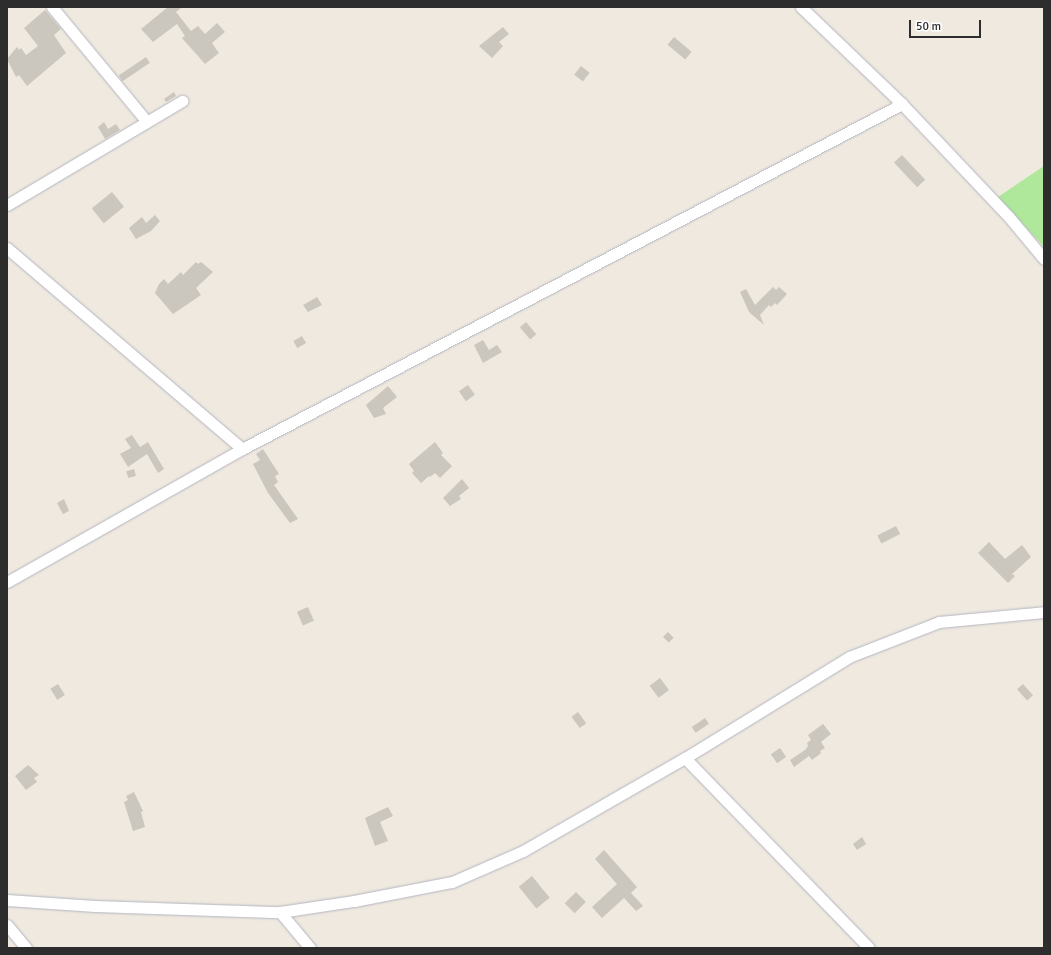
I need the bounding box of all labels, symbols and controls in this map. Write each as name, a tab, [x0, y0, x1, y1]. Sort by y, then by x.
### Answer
scale bar	[911, 12, 983, 38]
text: 50 m	[916, 19, 941, 34]

